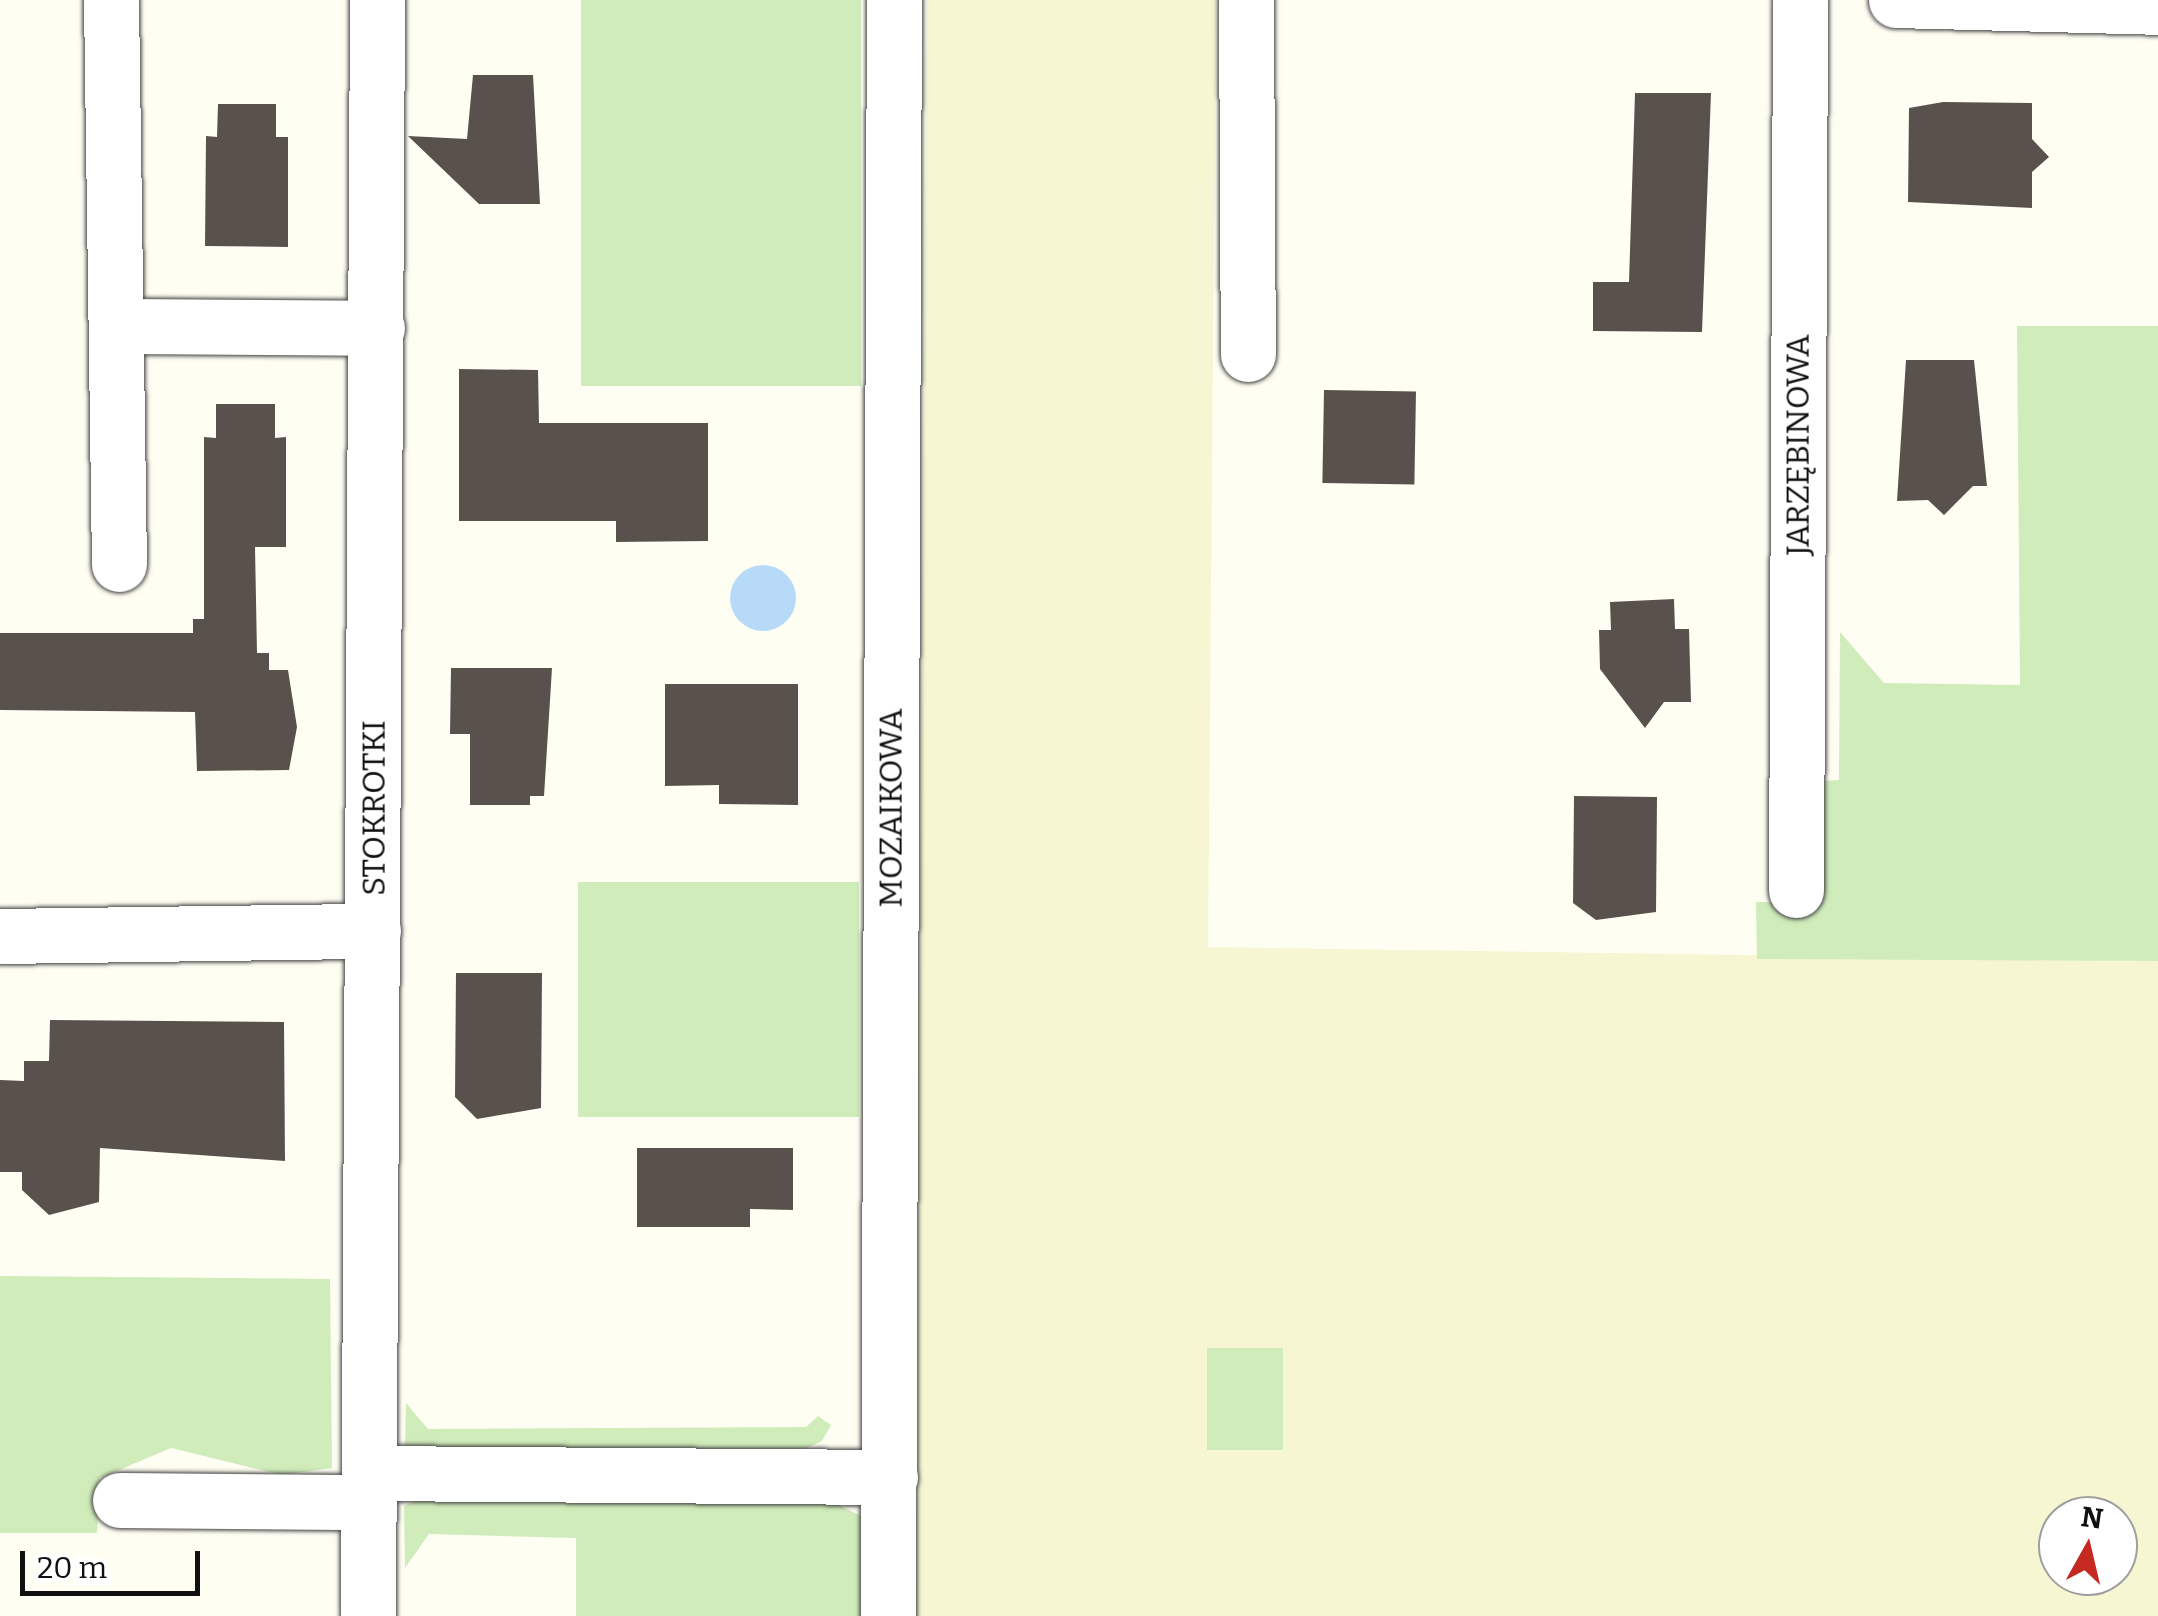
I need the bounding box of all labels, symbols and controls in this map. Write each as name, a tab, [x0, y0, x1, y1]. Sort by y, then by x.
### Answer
street label: JARZĘBINOWA	[1779, 334, 1817, 556]
street label: MOZAIKOWA	[872, 708, 910, 908]
street label: STOKROTKI	[355, 720, 393, 896]
north arrow	[2038, 1496, 2138, 1596]
text: N	[2079, 1500, 2105, 1536]
scale bar	[25, 1531, 205, 1593]
text: 20 m	[37, 1550, 107, 1586]

